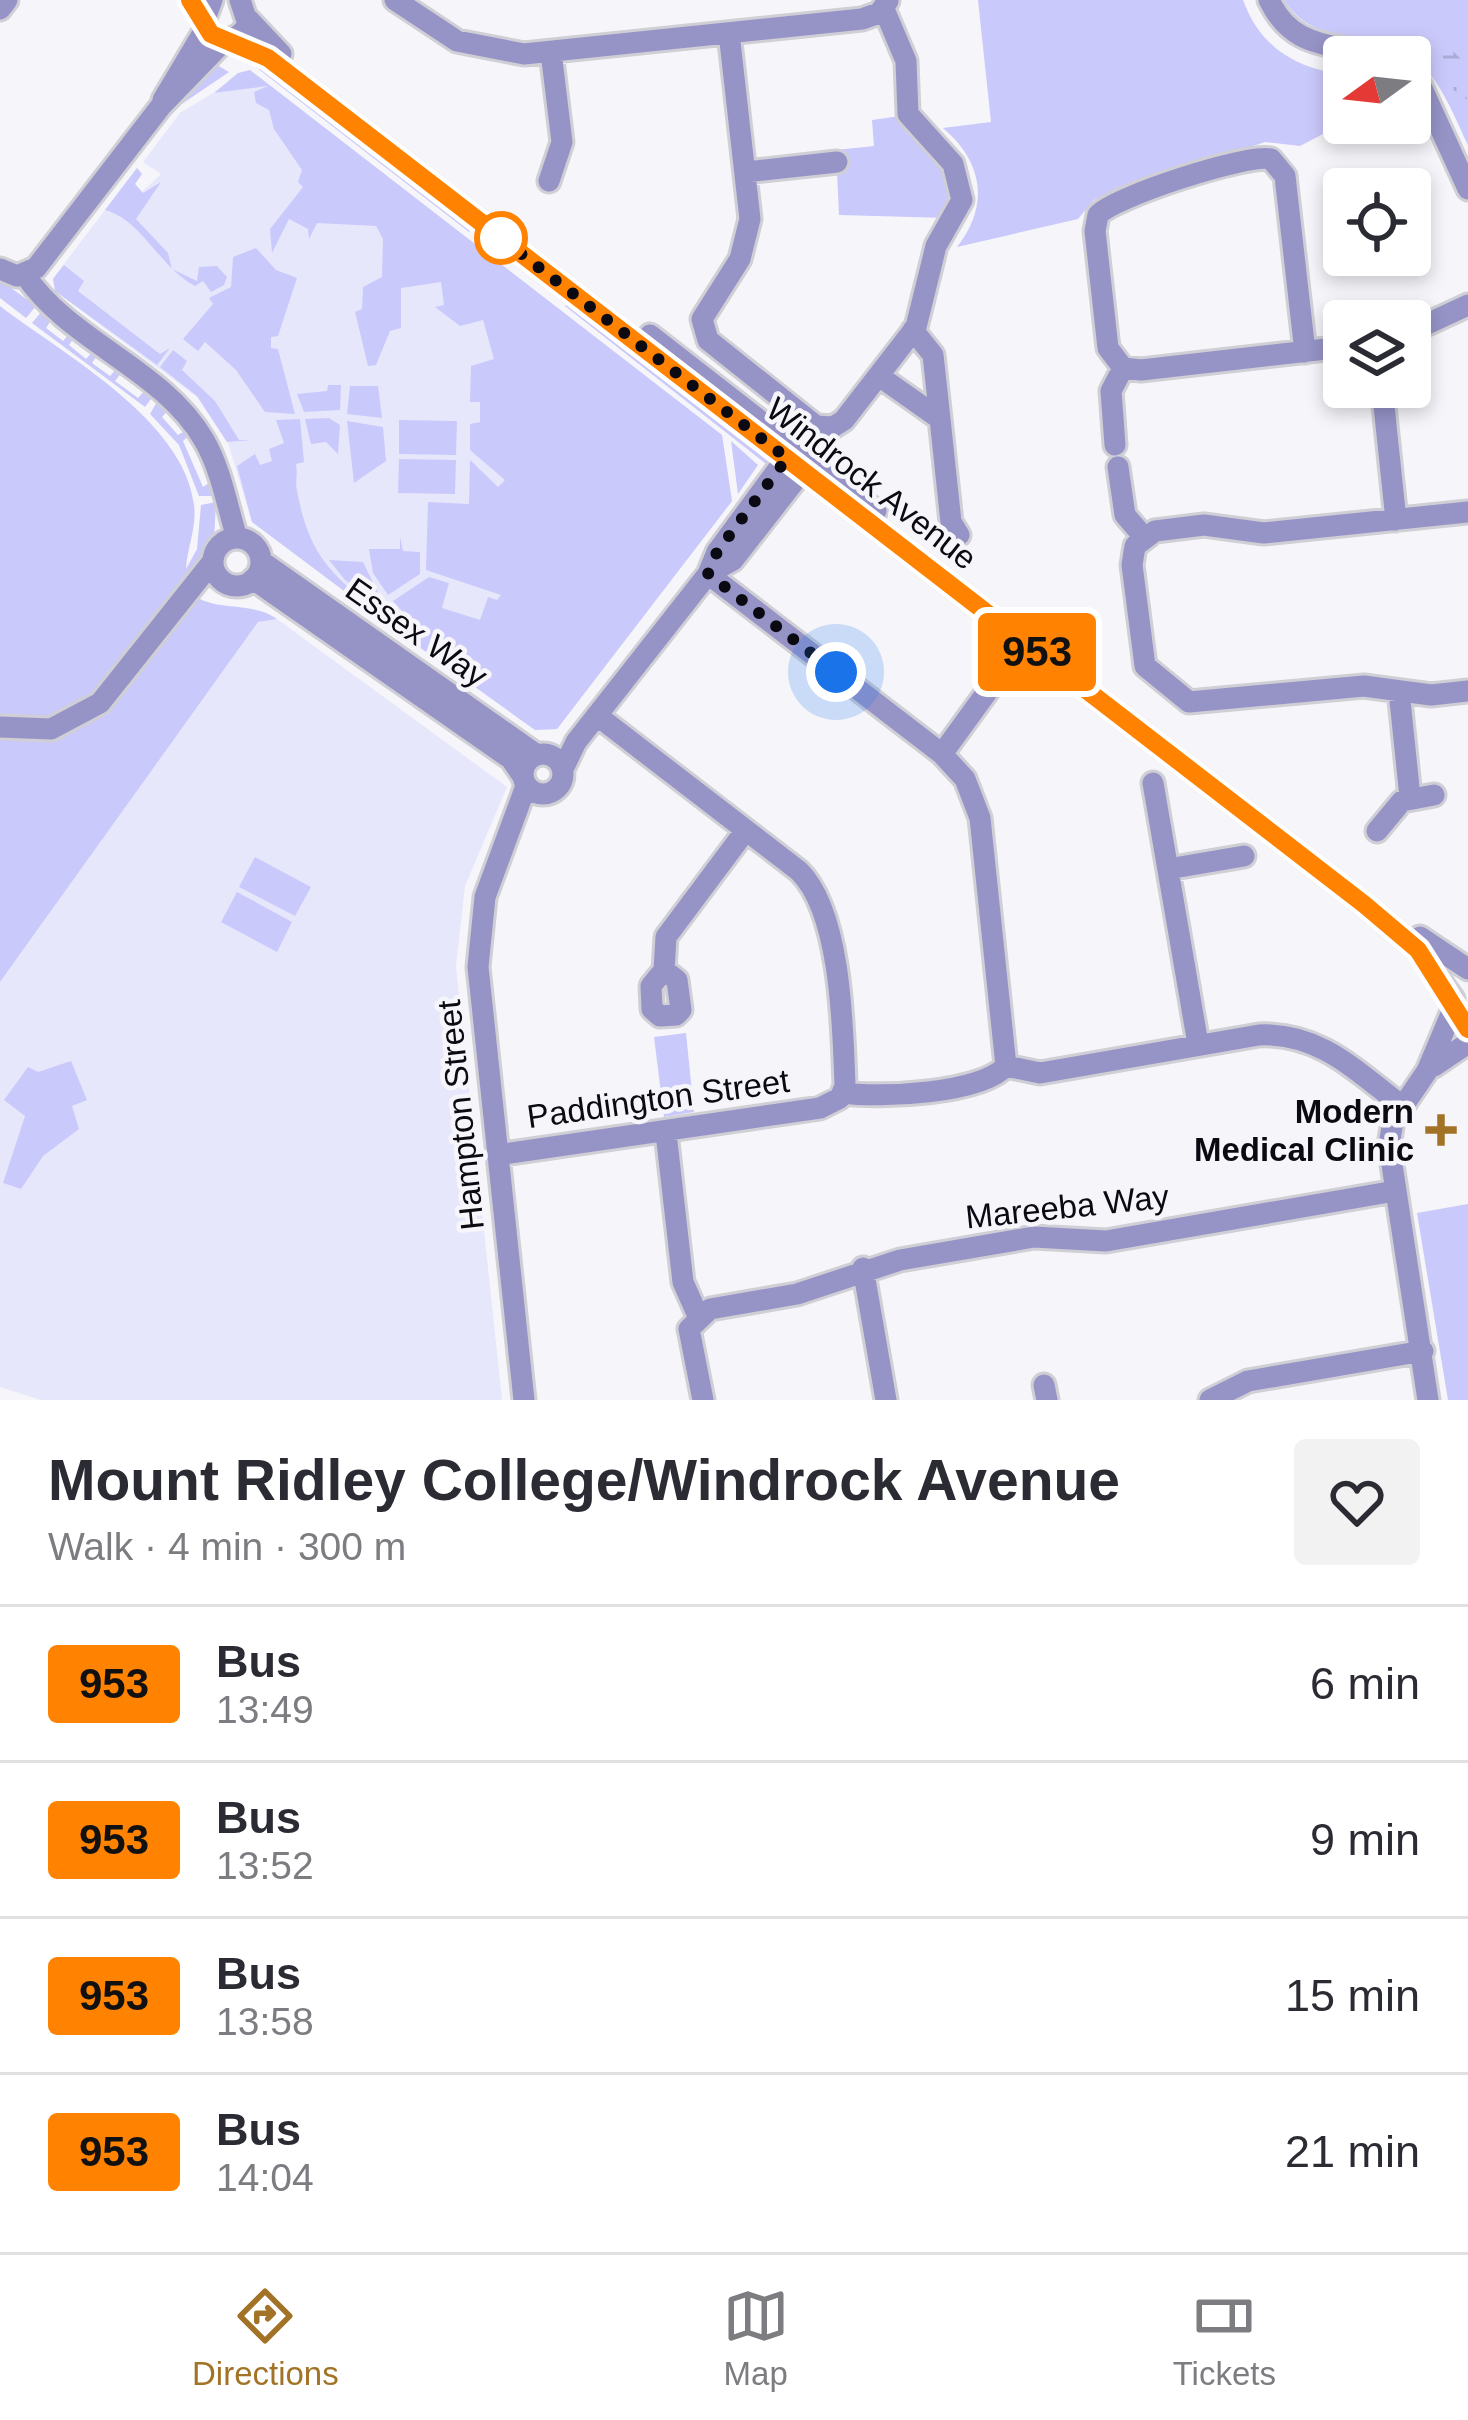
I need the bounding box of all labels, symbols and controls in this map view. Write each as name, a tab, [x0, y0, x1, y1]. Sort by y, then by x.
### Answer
north arrow	[1323, 36, 1431, 144]
map controls	[1323, 36, 1431, 408]
button: locate	[1323, 168, 1431, 276]
unlabelled marker	[476, 213, 526, 263]
button: layers	[1323, 300, 1431, 408]
street label: Windrock Avenue	[759, 390, 984, 577]
street label: Essex Way	[339, 570, 495, 695]
line badge: 953	[968, 613, 1106, 691]
text: 953	[1002, 628, 1072, 675]
your location	[806, 642, 866, 702]
street label: Hampton Street	[430, 998, 491, 1232]
street label: Paddington Street	[525, 1062, 791, 1135]
place label: Modern Medical Clinic	[1194, 1093, 1414, 1168]
marker: Modern Medical Clinic	[1425, 1114, 1457, 1146]
street label: Mareeba Way	[964, 1177, 1171, 1236]
button: heart	[1294, 1439, 1420, 1565]
text: Mount Ridley College/Windrock Avenue	[48, 1448, 1120, 1512]
text: Walk · 4 min · 300 m	[48, 1525, 406, 1568]
text: Bus	[216, 1636, 301, 1687]
text: 6 min	[1310, 1658, 1420, 1709]
text: 953	[79, 1660, 149, 1707]
text: 13:49	[216, 1688, 314, 1731]
text: Bus	[216, 1792, 301, 1843]
text: 9 min	[1310, 1814, 1420, 1865]
text: 953	[79, 1816, 149, 1863]
text: 13:52	[216, 1844, 314, 1887]
text: Bus	[216, 1948, 301, 1999]
text: 15 min	[1285, 1970, 1420, 2021]
text: 953	[79, 1972, 149, 2019]
text: 13:58	[216, 2000, 314, 2043]
text: Bus	[216, 2104, 301, 2155]
text: 21 min	[1285, 2126, 1420, 2177]
text: 953	[79, 2128, 149, 2175]
text: 14:04	[216, 2156, 314, 2199]
tab: Directions	[192, 2283, 339, 2393]
tab: Map	[723, 2283, 789, 2393]
tab: Tickets	[1173, 2283, 1276, 2393]

